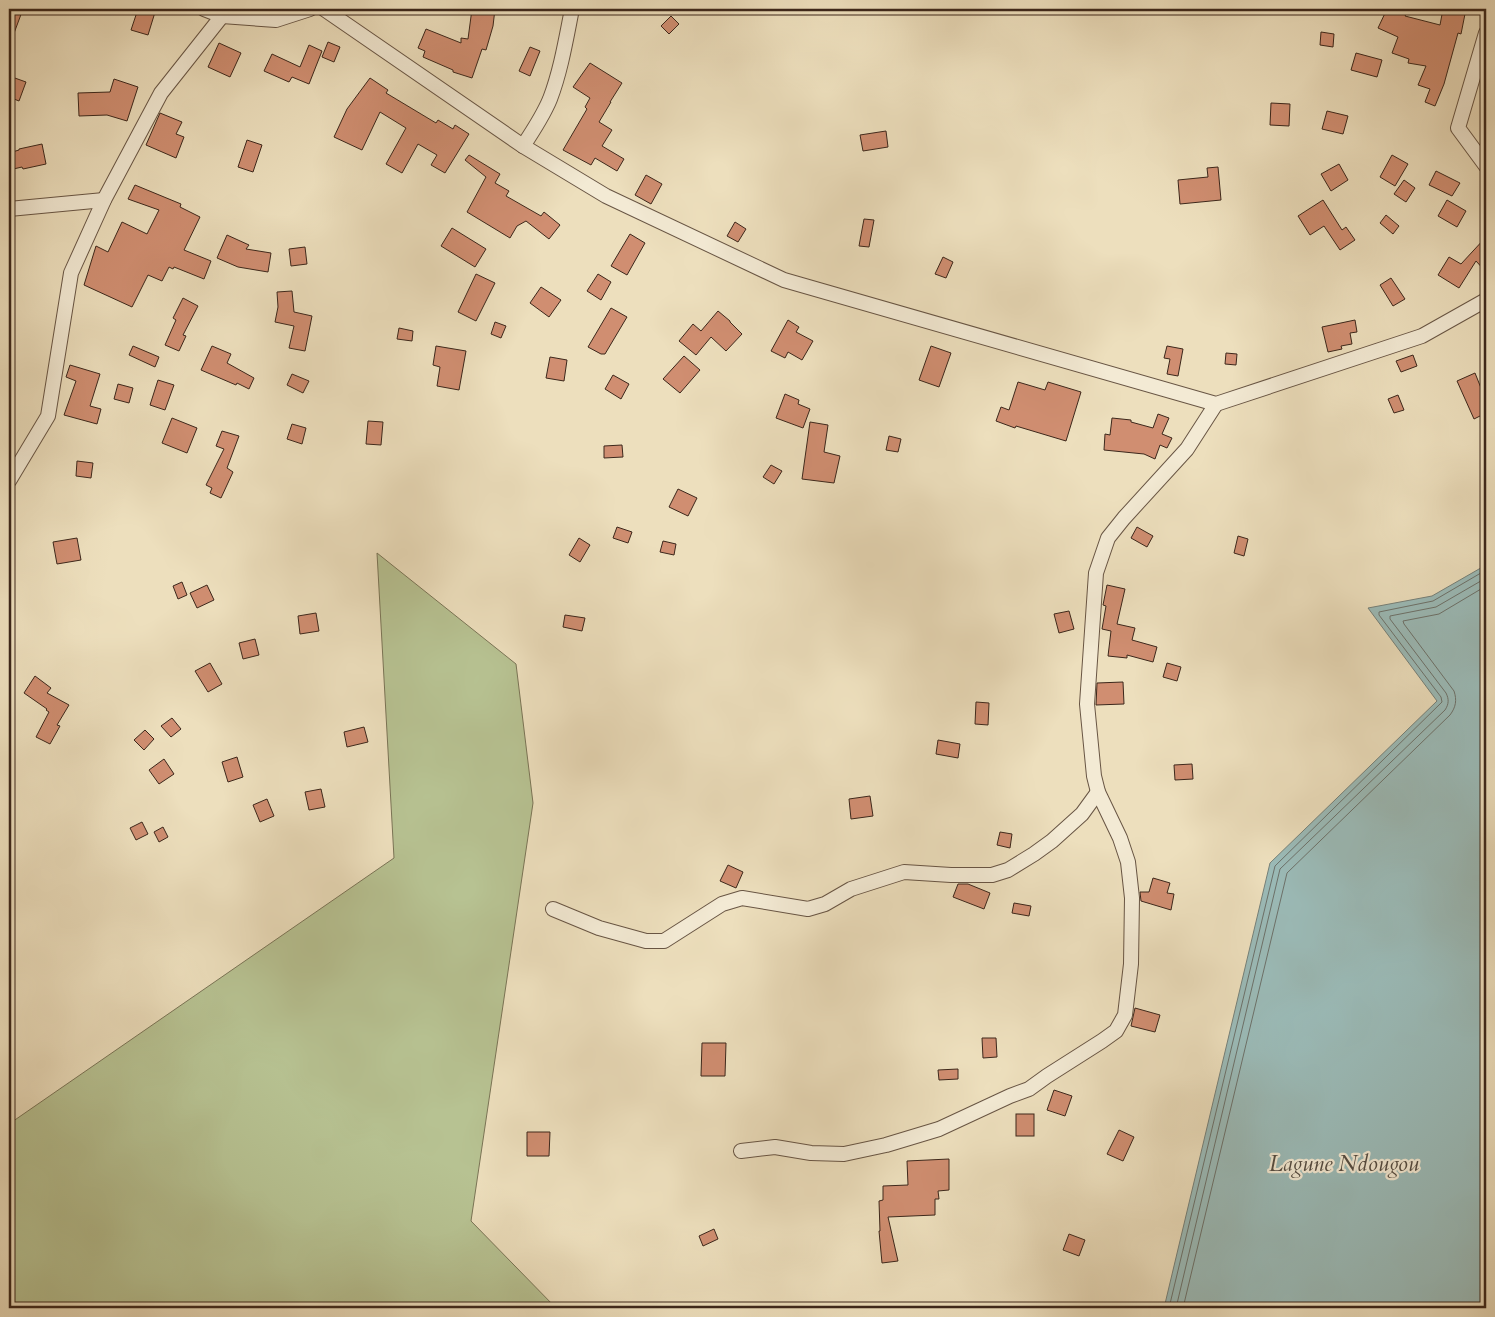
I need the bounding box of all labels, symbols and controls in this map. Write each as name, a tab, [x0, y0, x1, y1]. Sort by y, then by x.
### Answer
water label: Lagune Ndougou	[1269, 1149, 1419, 1179]

